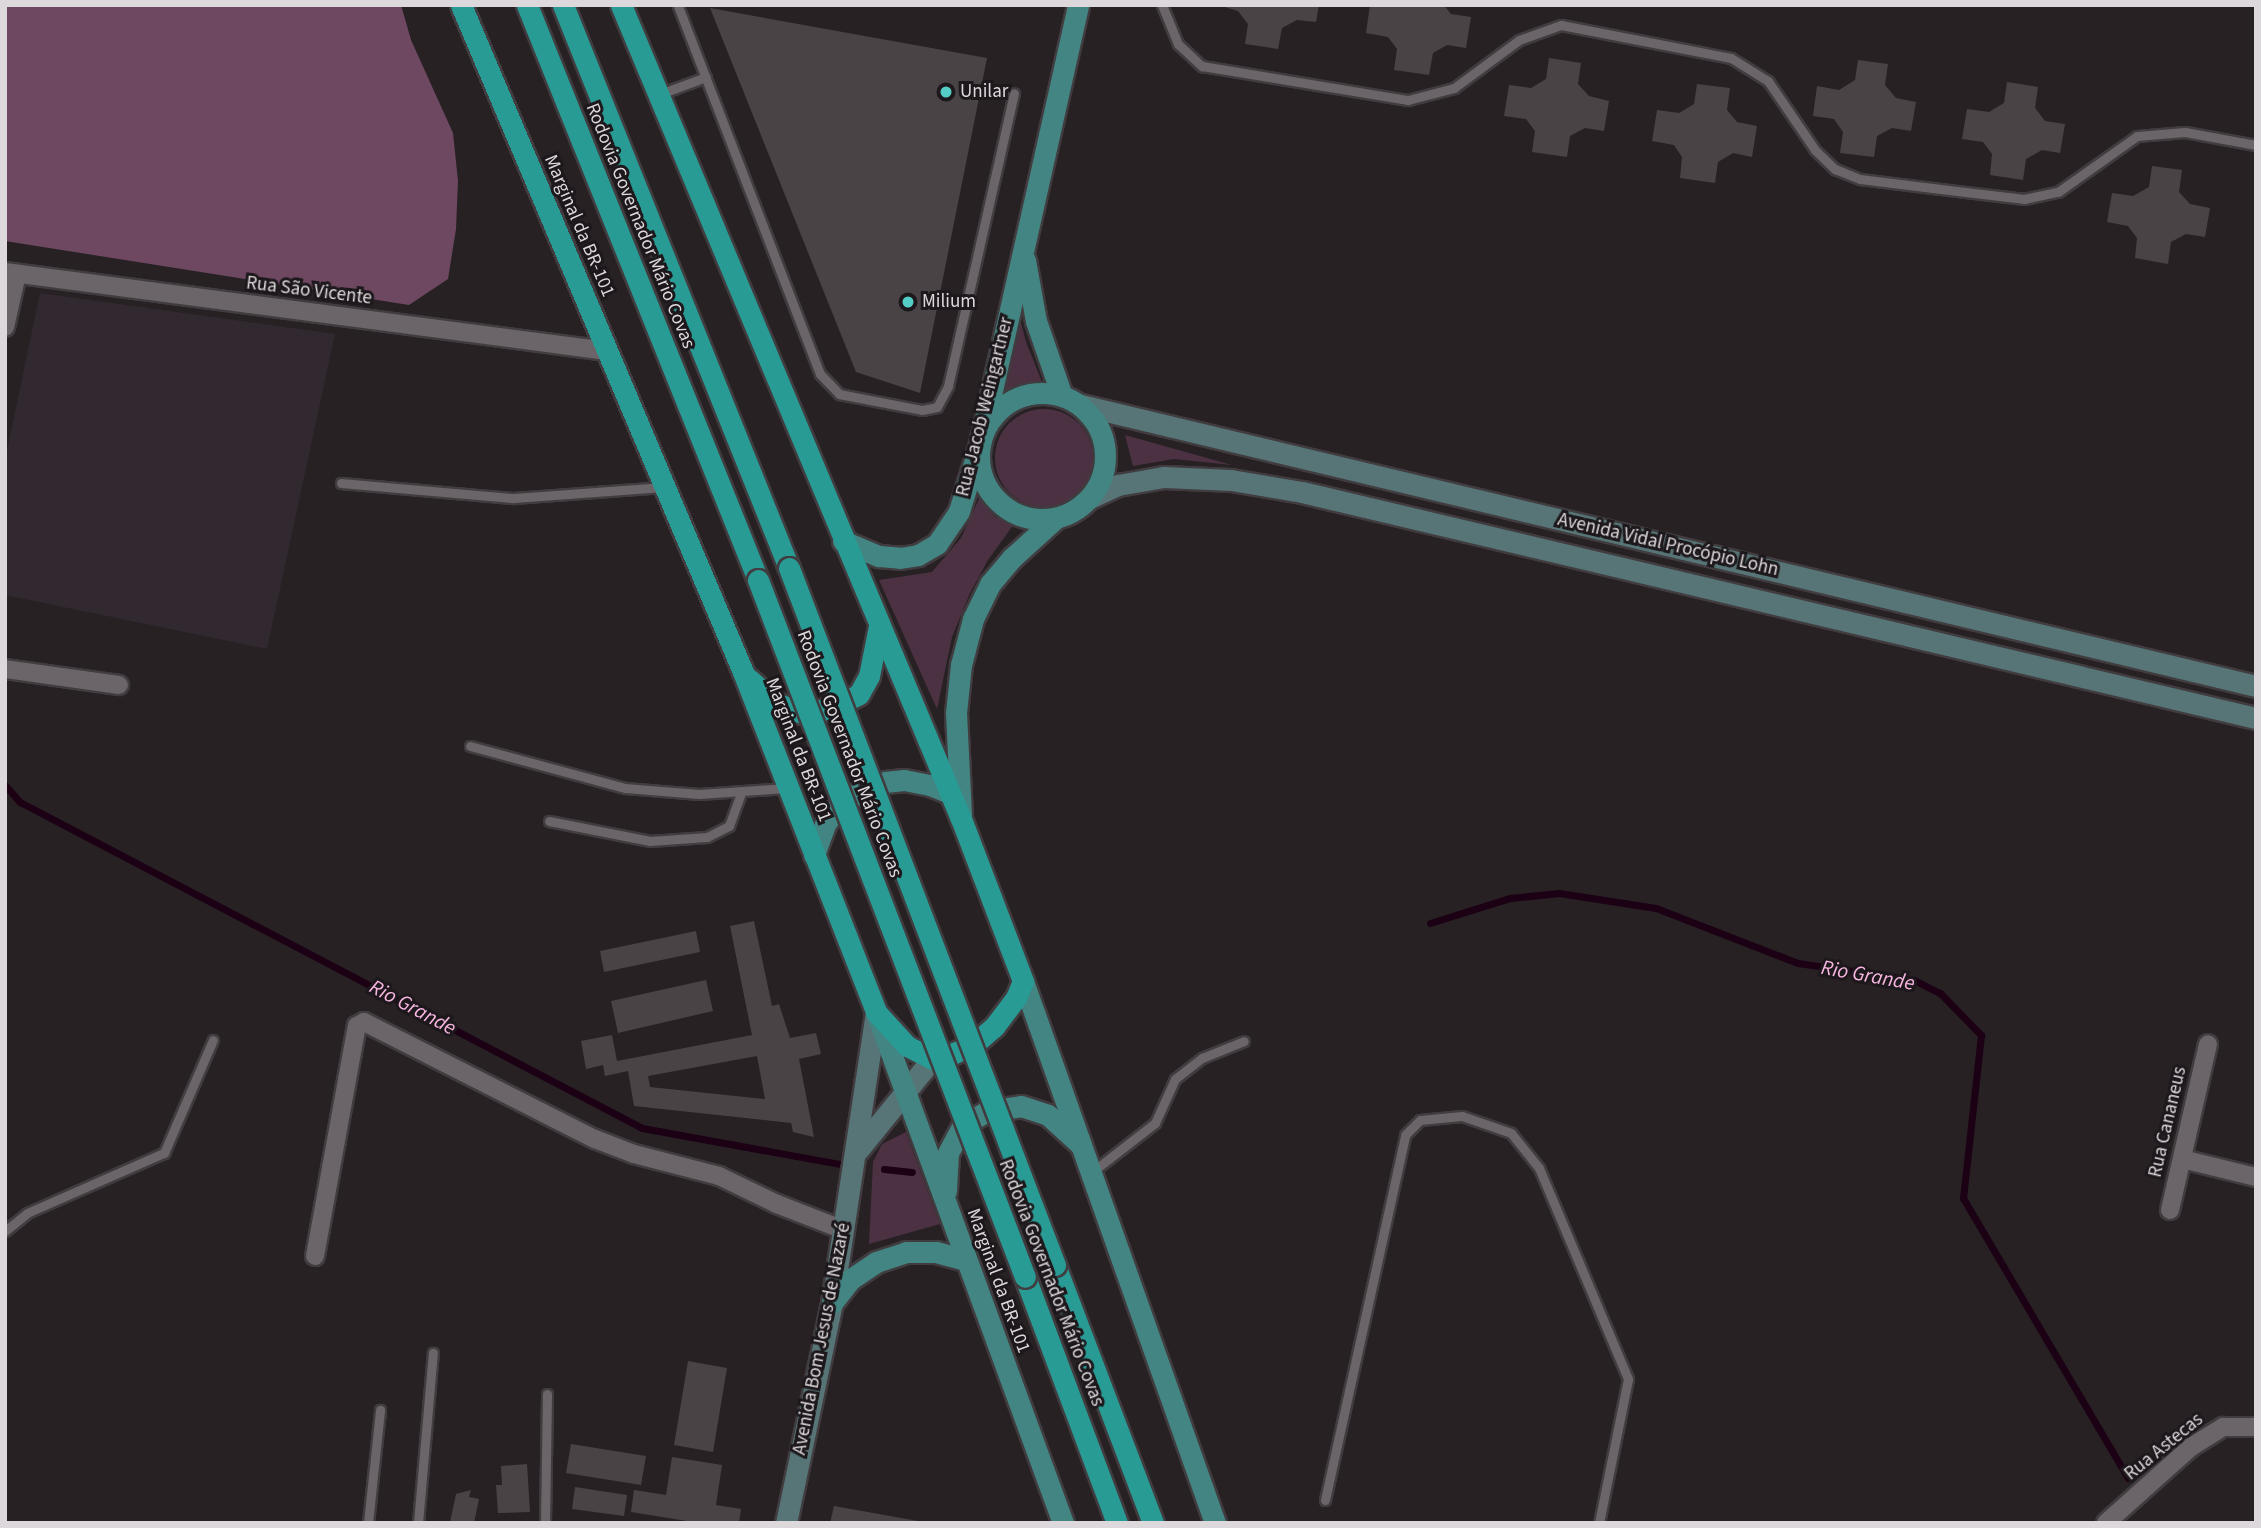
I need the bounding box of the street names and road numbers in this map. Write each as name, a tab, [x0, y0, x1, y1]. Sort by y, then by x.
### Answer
street label: Rodovia Governador Mário Covas	[580, 100, 700, 352]
street label: Marginal da BR-101	[539, 151, 619, 301]
street label: Rua São Vicente	[245, 272, 373, 310]
street label: Rua Jacob Weingartner	[952, 315, 1018, 499]
street label: Avenida Vidal Procópio Lohn	[1555, 508, 1781, 582]
street label: Rodovia Governador Mário Covas	[791, 627, 907, 881]
street label: Marginal da BR-101	[760, 675, 836, 825]
street label: Rua Cananeus	[2144, 1064, 2192, 1180]
street label: Rodovia Governador Mário Covas	[993, 1156, 1109, 1410]
street label: Marginal da BR-101	[961, 1206, 1035, 1356]
street label: Avenida Bom Jesus de Nazaré	[788, 1221, 856, 1457]
street label: Rua Astecas	[2120, 1408, 2208, 1486]

